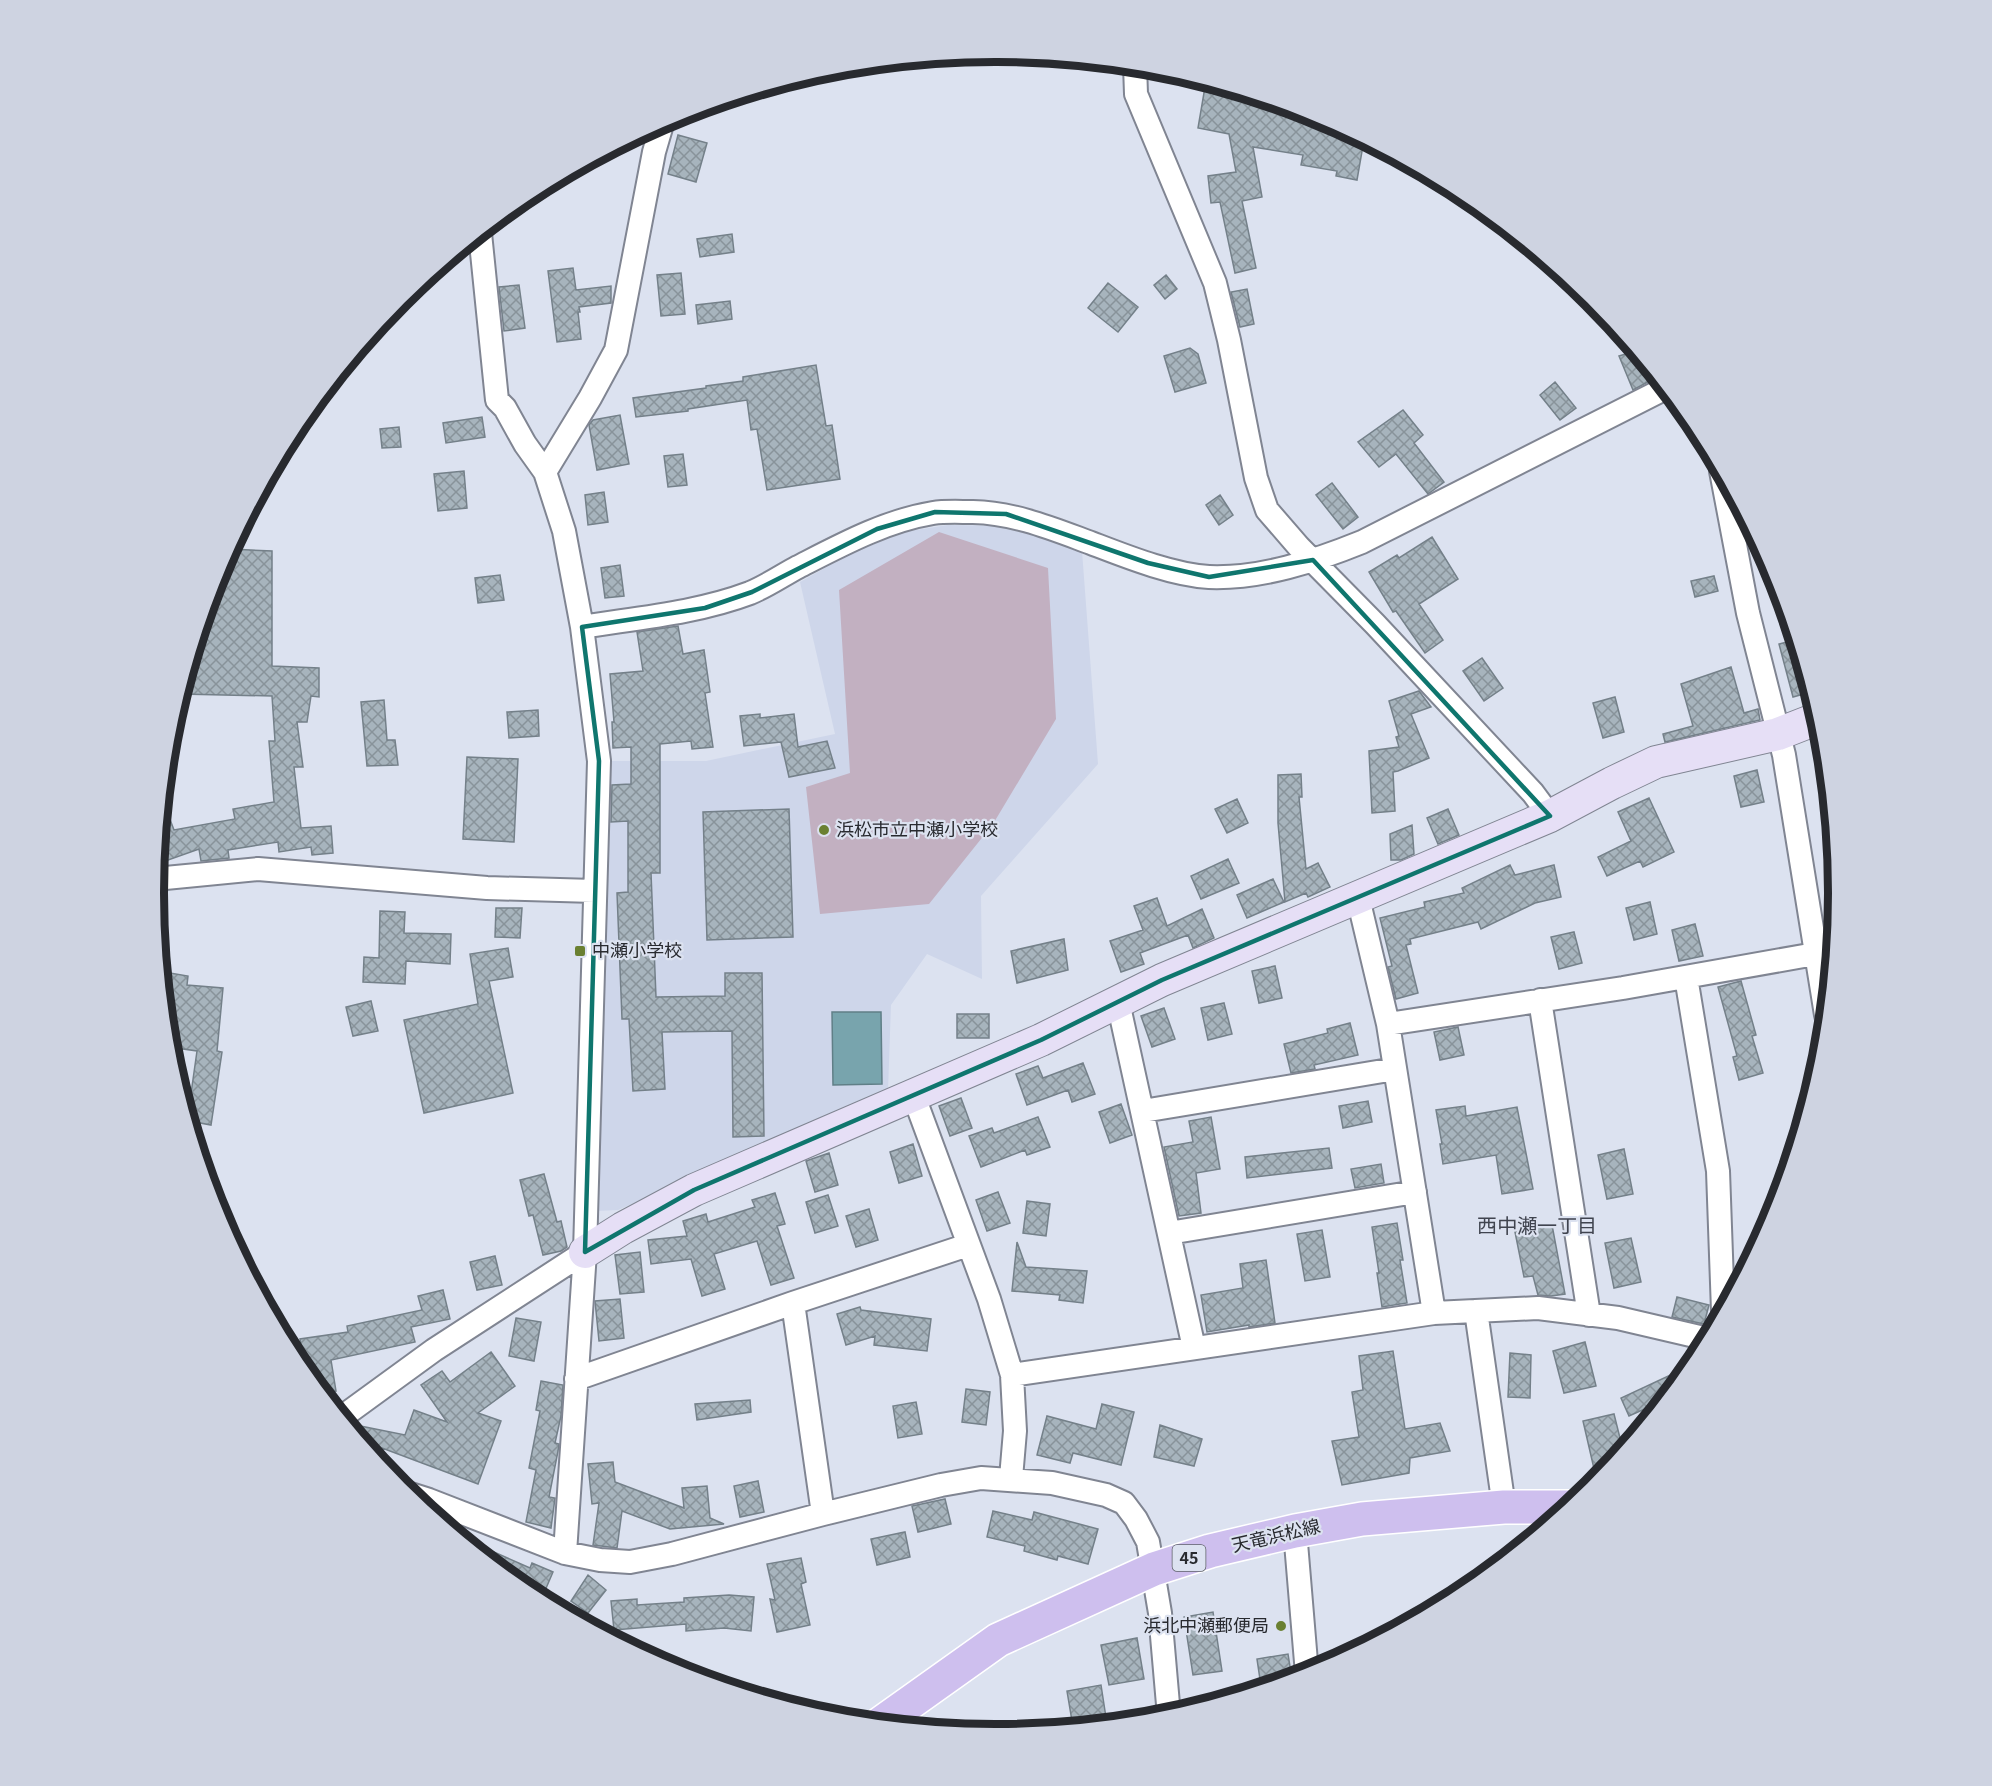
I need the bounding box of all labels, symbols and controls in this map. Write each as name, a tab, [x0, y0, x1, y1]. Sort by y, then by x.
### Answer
place label: 浜松市立中瀬小学校	[836, 815, 998, 841]
marker: 浜松市立中瀬小学校	[817, 823, 831, 837]
place label: 中瀬小学校	[592, 936, 682, 962]
marker: 中瀬小学校	[573, 944, 587, 958]
district label: 西中瀬一丁目	[1477, 1210, 1597, 1239]
street label: 天竜浜松線	[1229, 1511, 1322, 1557]
road number: 45	[1172, 1545, 1206, 1571]
place label: 浜北中瀬郵便局	[1143, 1611, 1269, 1637]
marker: 浜北中瀬郵便局	[1274, 1619, 1288, 1633]

